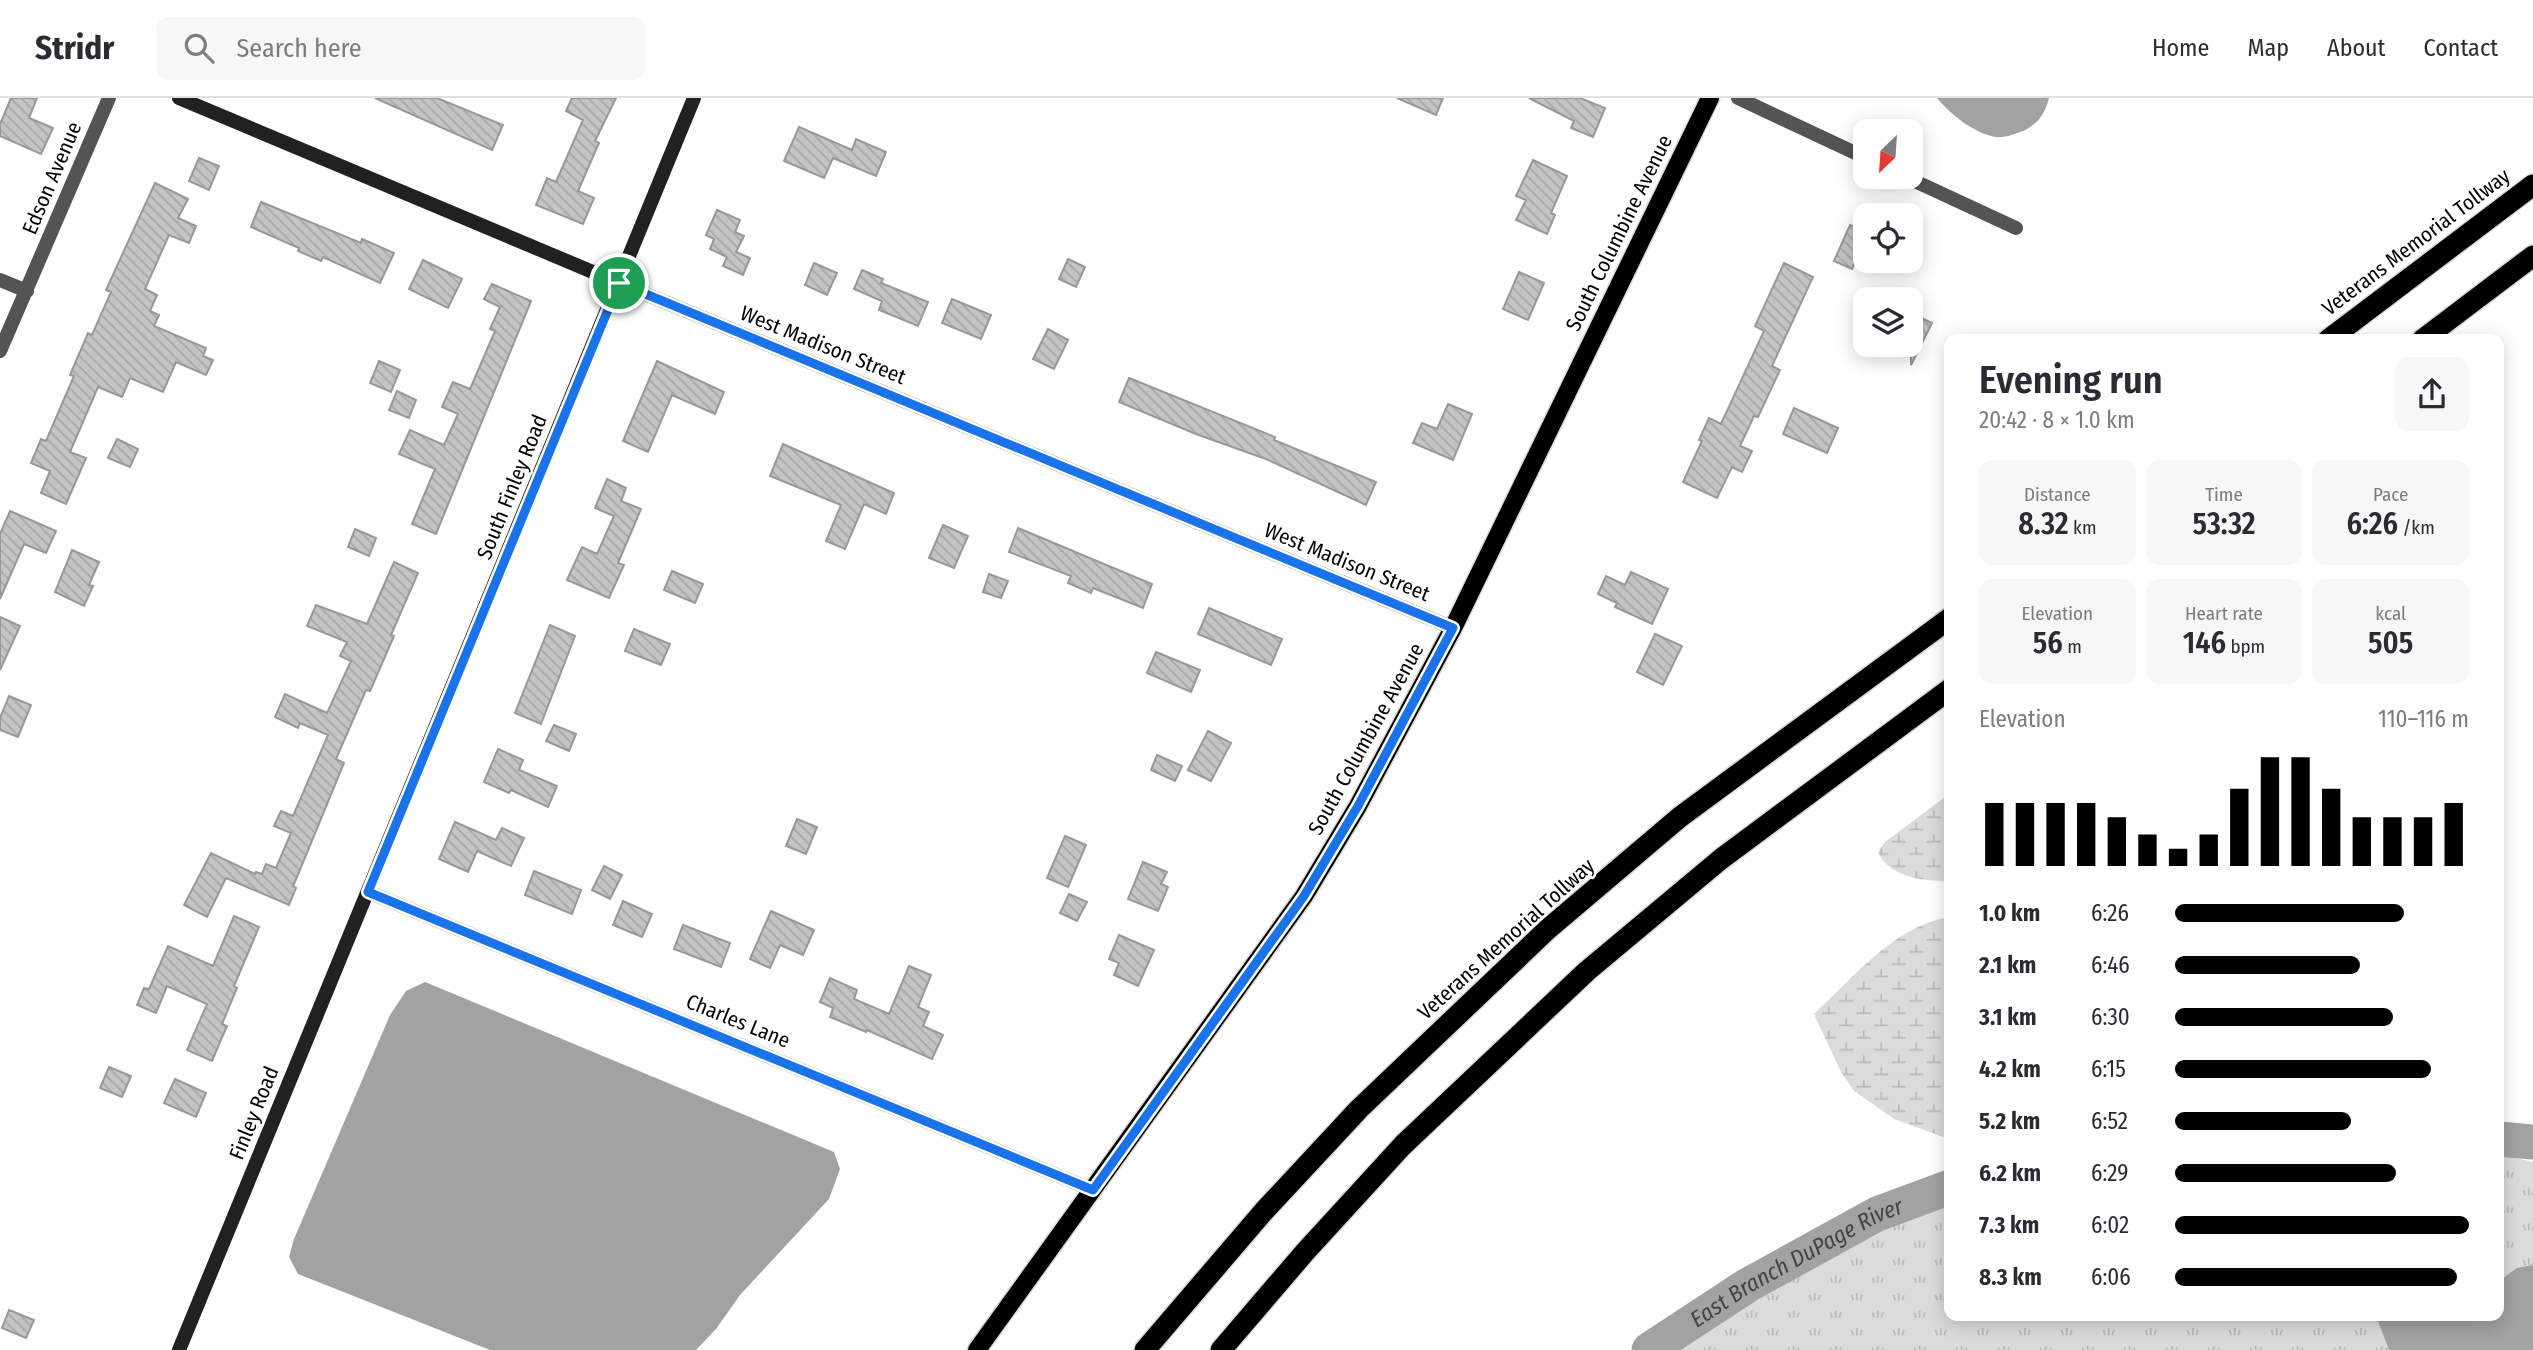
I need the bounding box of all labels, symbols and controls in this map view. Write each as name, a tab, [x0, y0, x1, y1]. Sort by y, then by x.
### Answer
search box	[156, 17, 646, 80]
text: Stridr	[35, 28, 114, 68]
icon: search	[180, 29, 218, 67]
text: Search here	[236, 33, 362, 64]
text: Home	[2152, 34, 2209, 62]
text: Map	[2247, 34, 2289, 62]
text: About	[2327, 34, 2385, 62]
text: Contact	[2423, 34, 2498, 62]
street label: Edson Avenue	[17, 118, 87, 238]
north arrow	[1853, 119, 1923, 189]
map controls	[1853, 119, 1923, 357]
street label: South Columbine Avenue	[1560, 131, 1678, 335]
street label: Veterans Memorial Tollway	[2317, 162, 2516, 321]
button: locate	[1853, 203, 1923, 273]
pin	[589, 253, 649, 313]
icon: arrive	[600, 264, 638, 302]
button: layers	[1853, 287, 1923, 357]
street label: West Madison Street	[736, 300, 910, 390]
text: Evening run	[1979, 357, 2163, 403]
button: share	[2395, 357, 2469, 431]
text: 20:42 · 8 × 1.0 km	[1979, 406, 2135, 434]
street label: South Finley Road	[471, 411, 553, 563]
text: Distance	[2024, 483, 2091, 506]
text: Time	[2205, 483, 2243, 506]
text: Pace	[2373, 483, 2408, 506]
text: 8.32	[2018, 506, 2069, 542]
text: 53:32	[2192, 506, 2256, 542]
text: 6:26	[2346, 506, 2398, 542]
text: km	[2069, 516, 2097, 539]
text: /km	[2398, 516, 2435, 539]
street label: West Madison Street	[1260, 517, 1434, 607]
text: Elevation	[2022, 602, 2093, 625]
text: Heart rate	[2185, 602, 2263, 625]
text: kcal	[2375, 602, 2406, 625]
text: 56	[2033, 625, 2063, 661]
text: 146	[2183, 625, 2226, 661]
text: 505	[2368, 625, 2413, 661]
text: m	[2063, 635, 2082, 658]
text: bpm	[2226, 635, 2265, 658]
street label: South Columbine Avenue	[1302, 639, 1430, 839]
text: Elevation	[1979, 705, 2066, 733]
text: 110–116 m	[2378, 705, 2469, 733]
street label: Veterans Memorial Tollway	[1412, 852, 1600, 1025]
text: 1.0 km	[1979, 899, 2040, 927]
text: 6:26	[2091, 899, 2129, 927]
text: 2.1 km	[1979, 951, 2036, 979]
text: 6:46	[2091, 951, 2130, 979]
street label: Charles Lane	[682, 988, 794, 1054]
text: 3.1 km	[1979, 1003, 2037, 1031]
text: 6:30	[2091, 1003, 2130, 1031]
text: 4.2 km	[1979, 1055, 2041, 1083]
text: 6:15	[2091, 1055, 2126, 1083]
street label: Finley Road	[224, 1062, 284, 1164]
text: 5.2 km	[1979, 1107, 2040, 1135]
text: 6:52	[2091, 1107, 2128, 1135]
text: 6.2 km	[1979, 1159, 2041, 1187]
text: 6:29	[2091, 1159, 2128, 1187]
water label: East Branch DuPage River	[1685, 1191, 1908, 1333]
text: 7.3 km	[1979, 1211, 2039, 1239]
text: 6:02	[2091, 1211, 2129, 1239]
text: 8.3 km	[1979, 1263, 2042, 1291]
text: 6:06	[2091, 1263, 2131, 1291]

